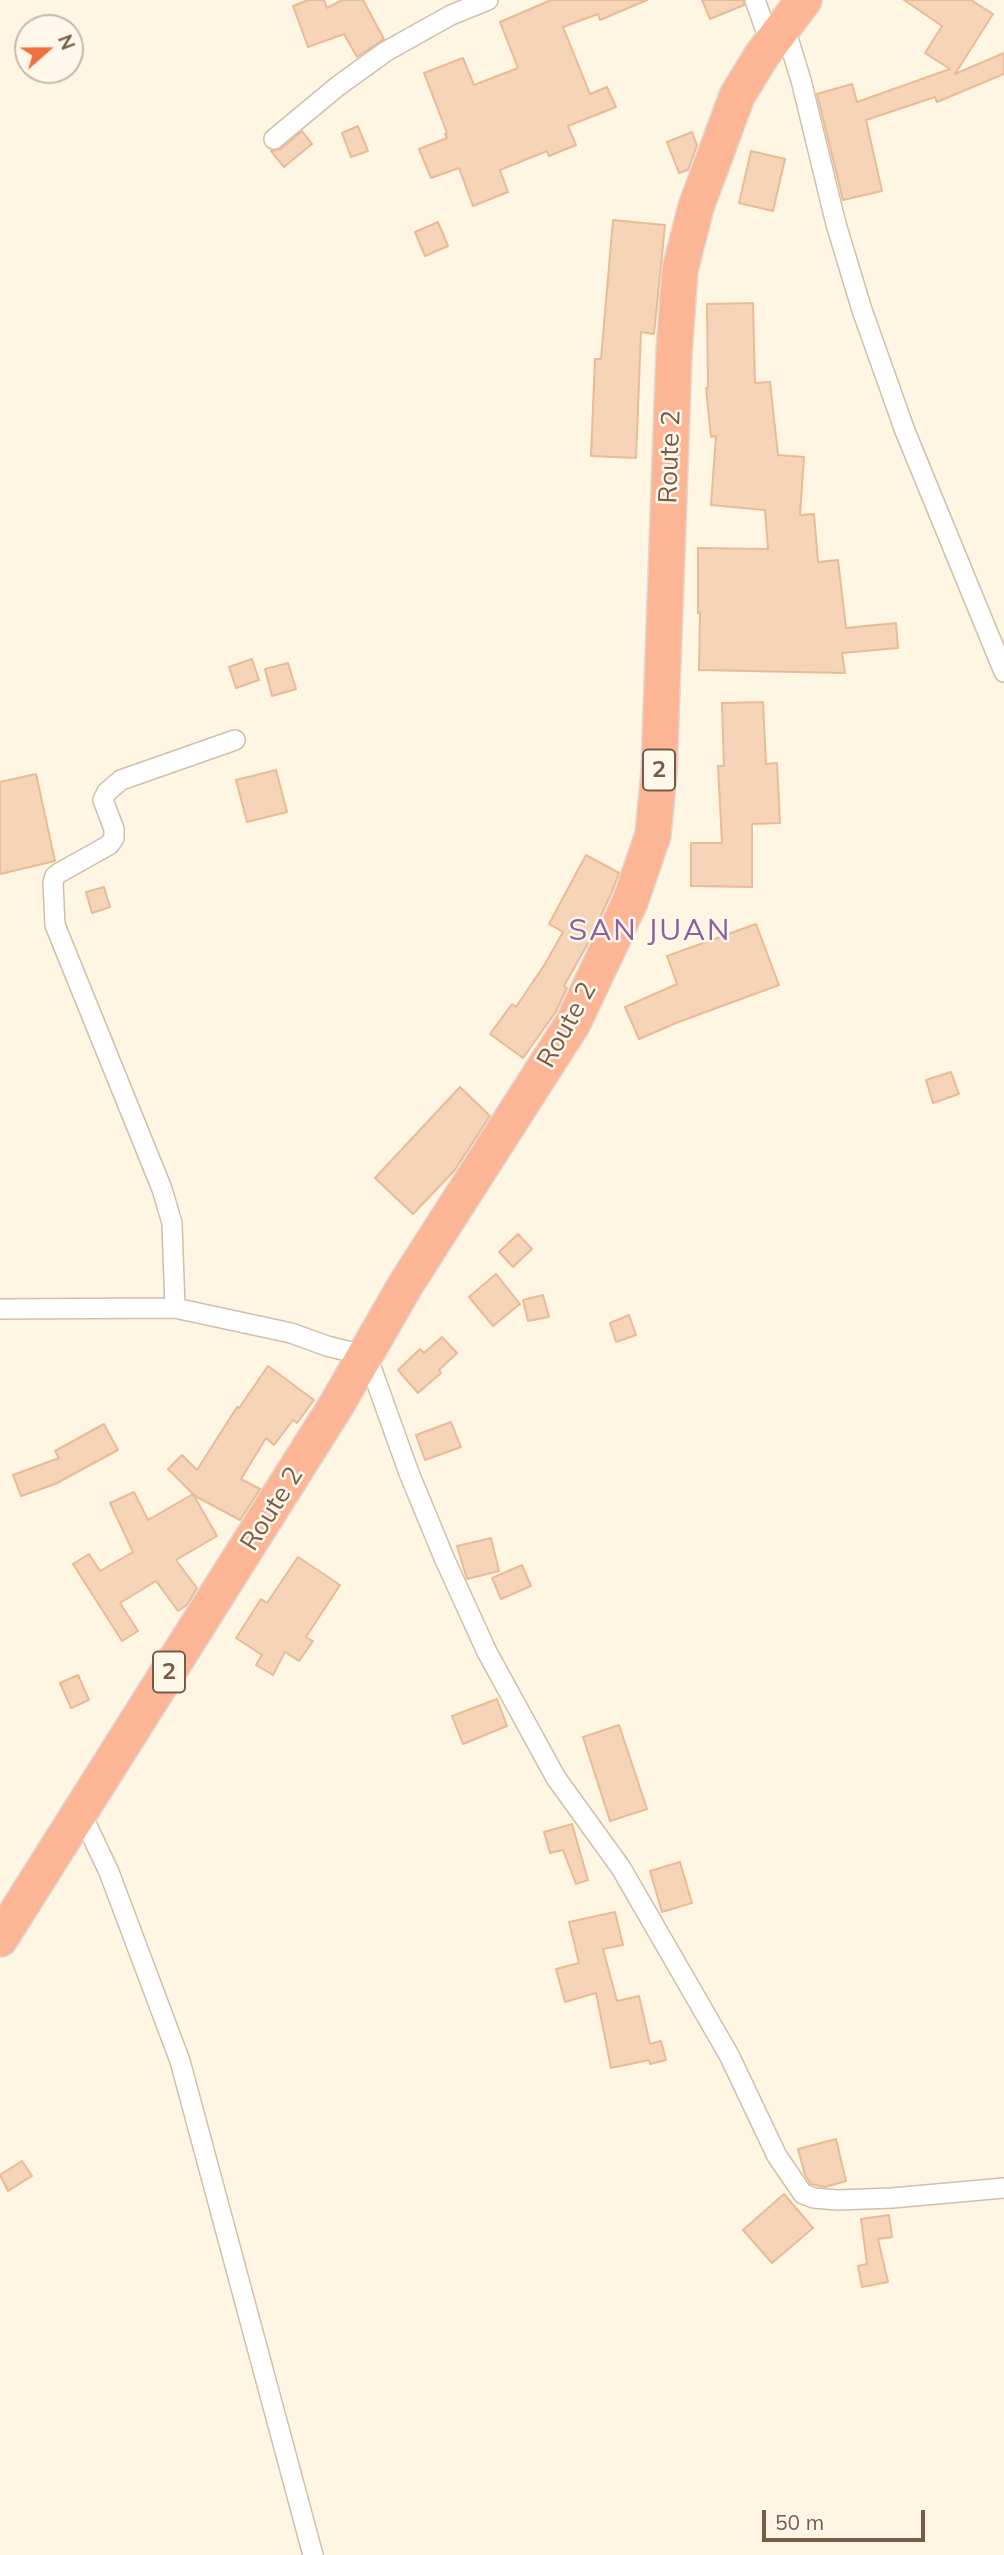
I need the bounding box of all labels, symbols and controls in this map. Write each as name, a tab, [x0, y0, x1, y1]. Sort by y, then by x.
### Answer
north arrow	[14, 14, 84, 84]
text: N	[53, 31, 81, 53]
street label: Route 2	[653, 410, 687, 504]
road number: 2	[643, 750, 675, 790]
district label: SAN JUAN	[569, 913, 731, 949]
street label: Route 2	[531, 977, 603, 1073]
street label: Route 2	[234, 1461, 310, 1557]
road number: 2	[153, 1652, 185, 1692]
scale bar	[766, 2496, 929, 2540]
text: 50 m	[775, 2509, 824, 2535]

